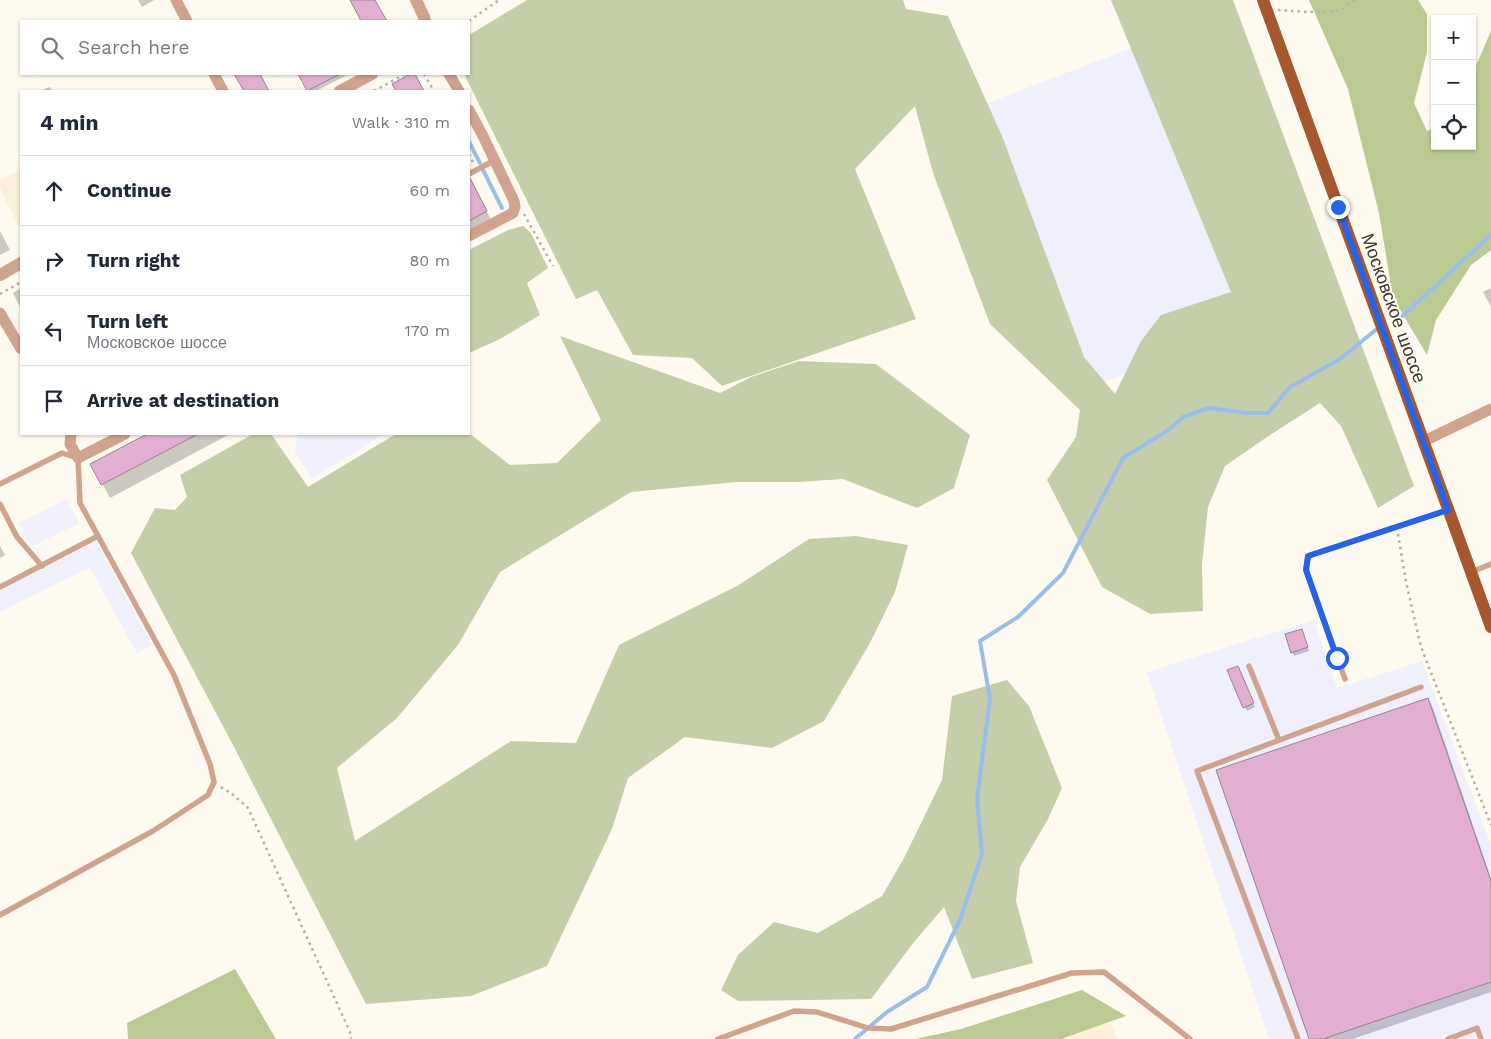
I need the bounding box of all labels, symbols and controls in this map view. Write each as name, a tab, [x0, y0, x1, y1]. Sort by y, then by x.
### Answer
map controls	[1431, 15, 1476, 150]
button: +	[1431, 15, 1476, 60]
search box	[20, 20, 470, 75]
icon: search	[38, 34, 66, 62]
text: Search here	[78, 36, 189, 59]
button: −	[1431, 60, 1476, 105]
button: locate	[1431, 105, 1476, 150]
text: 4 min	[40, 110, 98, 135]
text: Walk · 310 m	[352, 113, 450, 132]
icon: ahead	[40, 177, 68, 205]
text: Continue	[87, 179, 171, 202]
text: 60 m	[410, 181, 450, 200]
route end	[1327, 196, 1350, 219]
street label: Московское шоссе	[1357, 230, 1431, 386]
icon: right	[40, 247, 68, 275]
text: Turn right	[87, 249, 180, 272]
text: 80 m	[409, 251, 450, 270]
text: Turn left	[87, 310, 168, 333]
icon: left	[40, 317, 68, 345]
text: 170 m	[404, 321, 450, 340]
text: Московское шоссе	[87, 333, 227, 352]
icon: arrive	[40, 387, 68, 415]
text: Arrive at destination	[87, 389, 279, 412]
route start	[1326, 647, 1349, 670]

